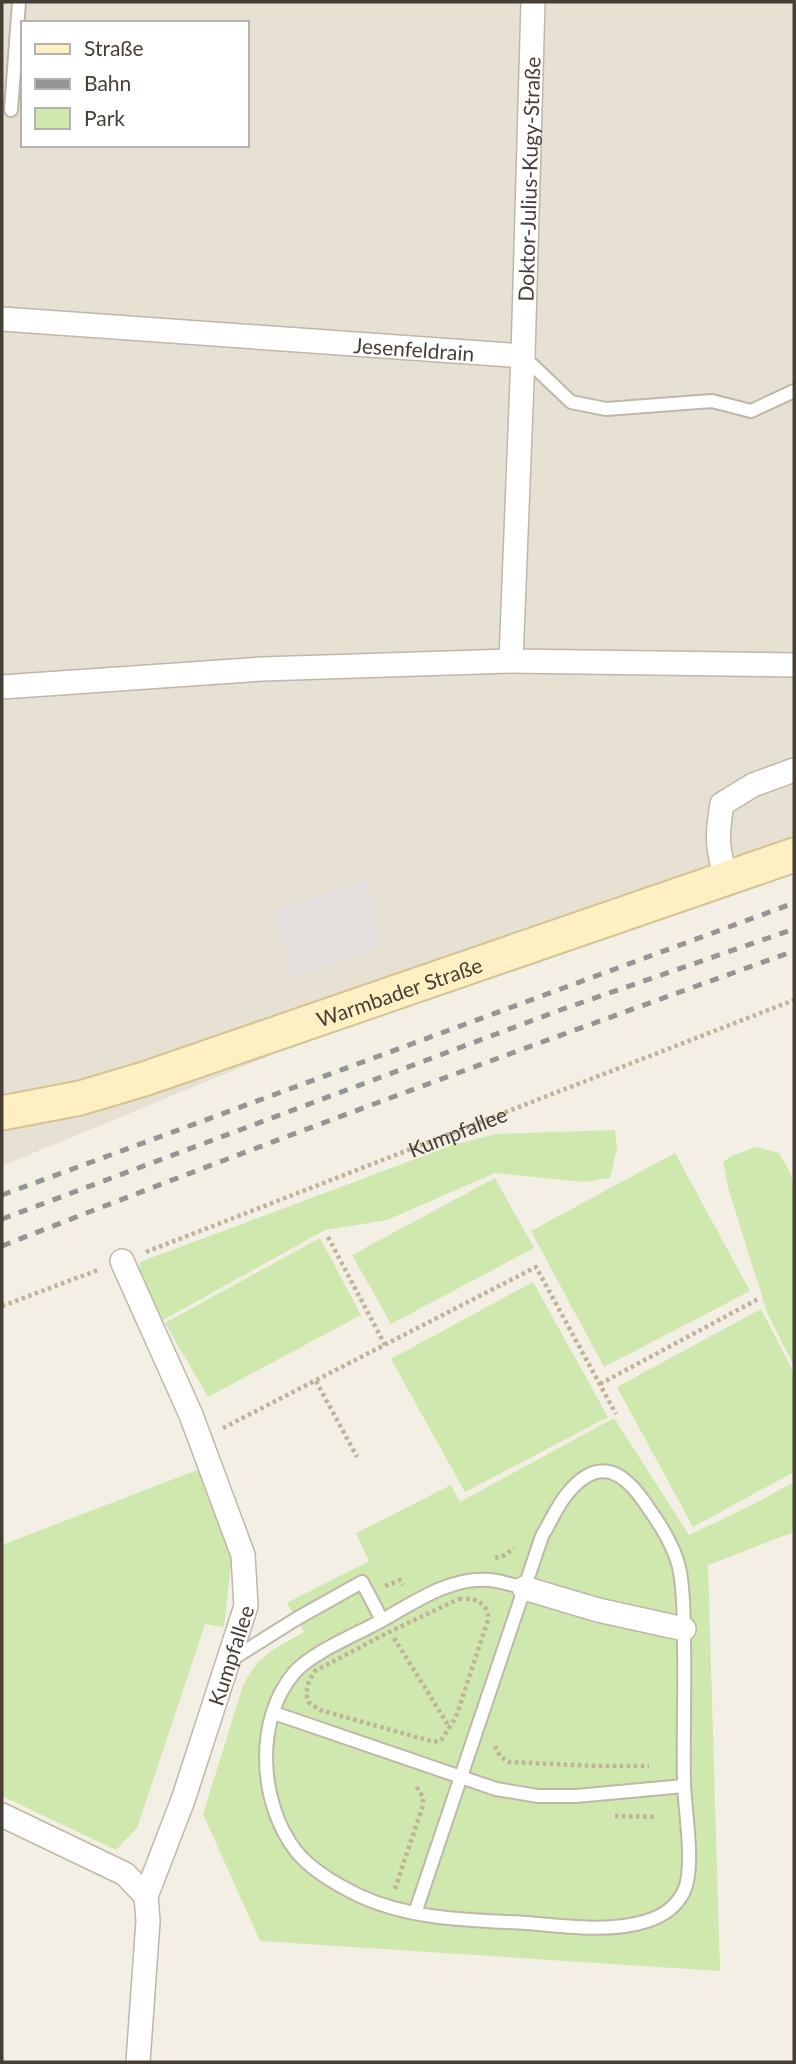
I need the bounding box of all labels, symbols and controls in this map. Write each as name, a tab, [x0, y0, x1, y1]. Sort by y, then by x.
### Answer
legend	[21, 21, 248, 147]
text: Straße	[84, 35, 144, 60]
street label: Doktor-Julius-Kugy-Straße	[512, 56, 544, 302]
text: Bahn	[84, 70, 131, 95]
text: Park	[84, 105, 125, 130]
street label: Jesenfeldrain	[353, 332, 475, 365]
street label: Warmbader Straße	[313, 951, 485, 1031]
street label: Kumpfallee	[404, 1100, 510, 1161]
street label: Kumpfallee	[202, 1602, 258, 1708]

